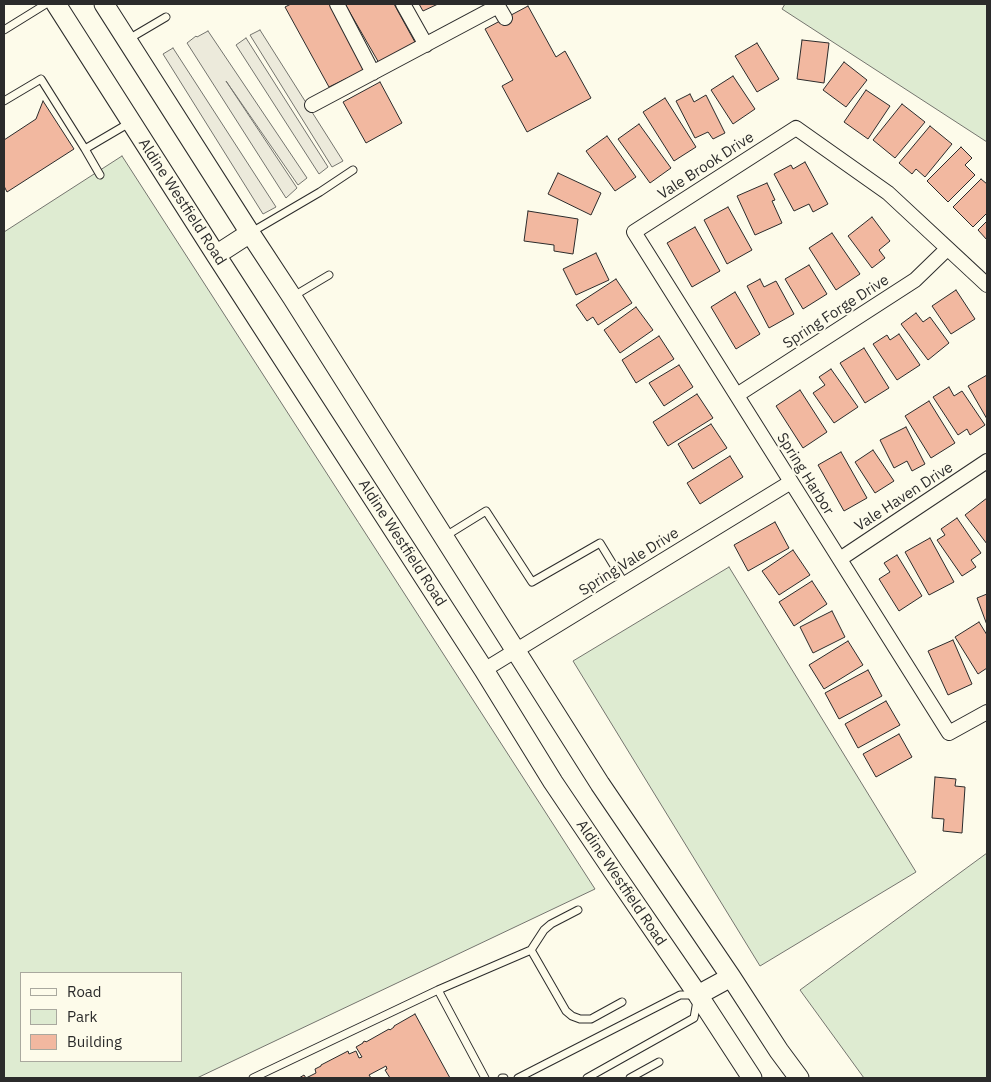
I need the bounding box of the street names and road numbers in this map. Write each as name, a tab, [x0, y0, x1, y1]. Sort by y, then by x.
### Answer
street label: Vale Brook Drive	[655, 128, 757, 204]
street label: Aldine Westfield Road	[134, 135, 230, 269]
street label: Spring Forge Drive	[780, 271, 892, 353]
street label: Spring Harbor	[773, 430, 837, 518]
street label: Vale Haven Drive	[852, 459, 956, 535]
street label: Aldine Westfield Road	[354, 476, 450, 610]
street label: Spring Vale Drive	[576, 524, 682, 600]
street label: Aldine Westfield Road	[572, 817, 670, 949]

